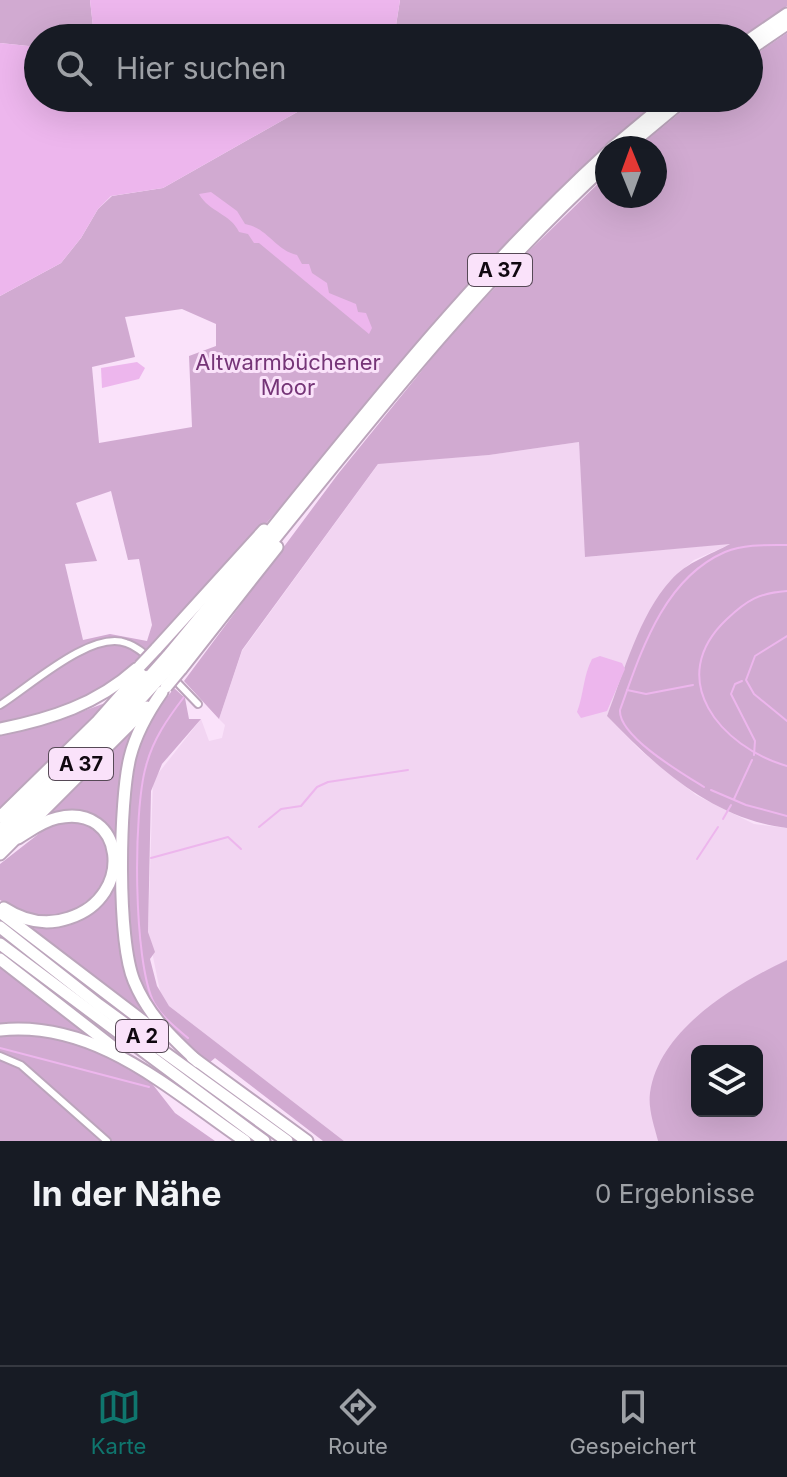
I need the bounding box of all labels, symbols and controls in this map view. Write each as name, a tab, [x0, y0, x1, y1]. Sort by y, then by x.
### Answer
search box	[24, 24, 763, 112]
icon: search	[52, 46, 96, 90]
text: Hier suchen	[116, 50, 286, 86]
north arrow	[595, 136, 667, 208]
road number: A 37	[468, 254, 532, 286]
park label: Altwarmbüchener Moor	[195, 349, 381, 400]
road number: A 37	[49, 748, 113, 780]
road number: A 2	[116, 1020, 168, 1052]
map controls	[691, 1045, 763, 1117]
button: layers	[691, 1045, 763, 1117]
text: In der Nähe	[32, 1173, 221, 1214]
text: 0 Ergebnisse	[595, 1178, 755, 1209]
tab: Karte	[91, 1385, 146, 1459]
tab: Route	[328, 1385, 388, 1459]
tab: Gespeichert	[569, 1385, 696, 1459]

